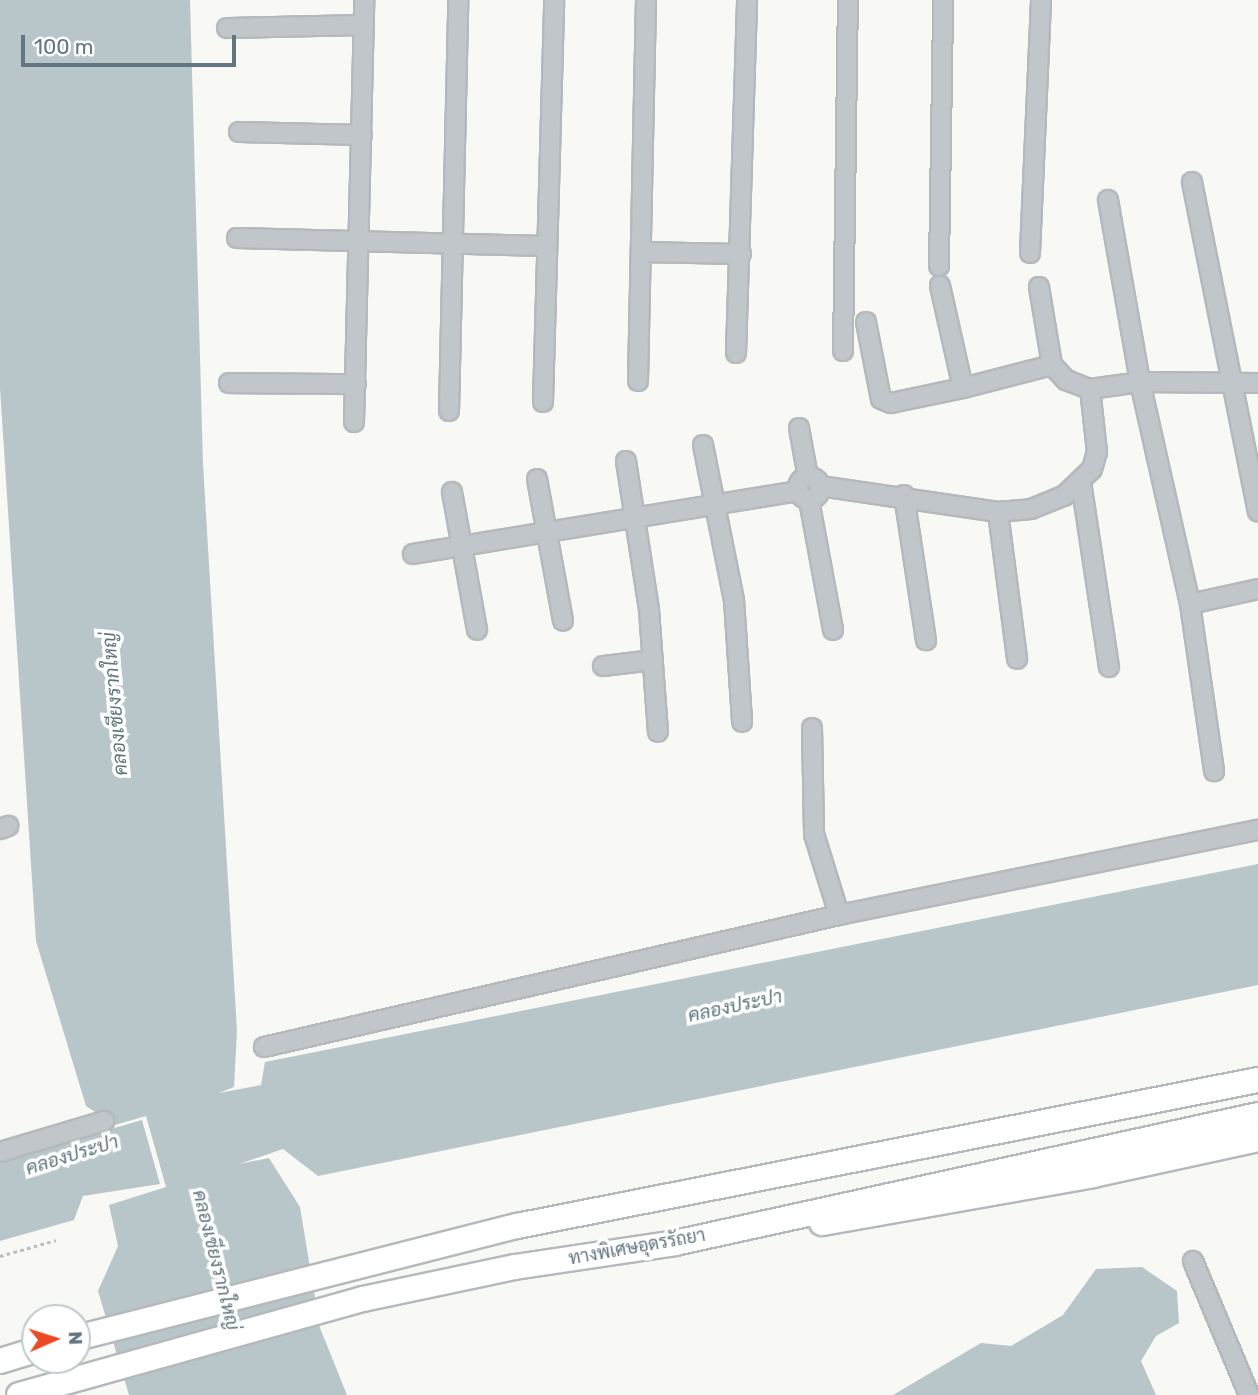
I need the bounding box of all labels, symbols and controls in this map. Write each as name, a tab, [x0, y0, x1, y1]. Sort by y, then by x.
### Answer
scale bar	[24, 21, 240, 65]
text: 100 m	[34, 34, 93, 59]
water label: คลองเชียงรากใหญ่	[97, 631, 133, 777]
water label: คลองประปา	[686, 985, 784, 1027]
water label: คลองประปา	[23, 1130, 121, 1180]
water label: คลองเชียงรากใหญ่	[188, 1188, 244, 1332]
street label: ทางพิเศษอุดรรัถยา	[567, 1224, 707, 1270]
north arrow	[21, 1304, 91, 1374]
text: N	[64, 1331, 87, 1345]

